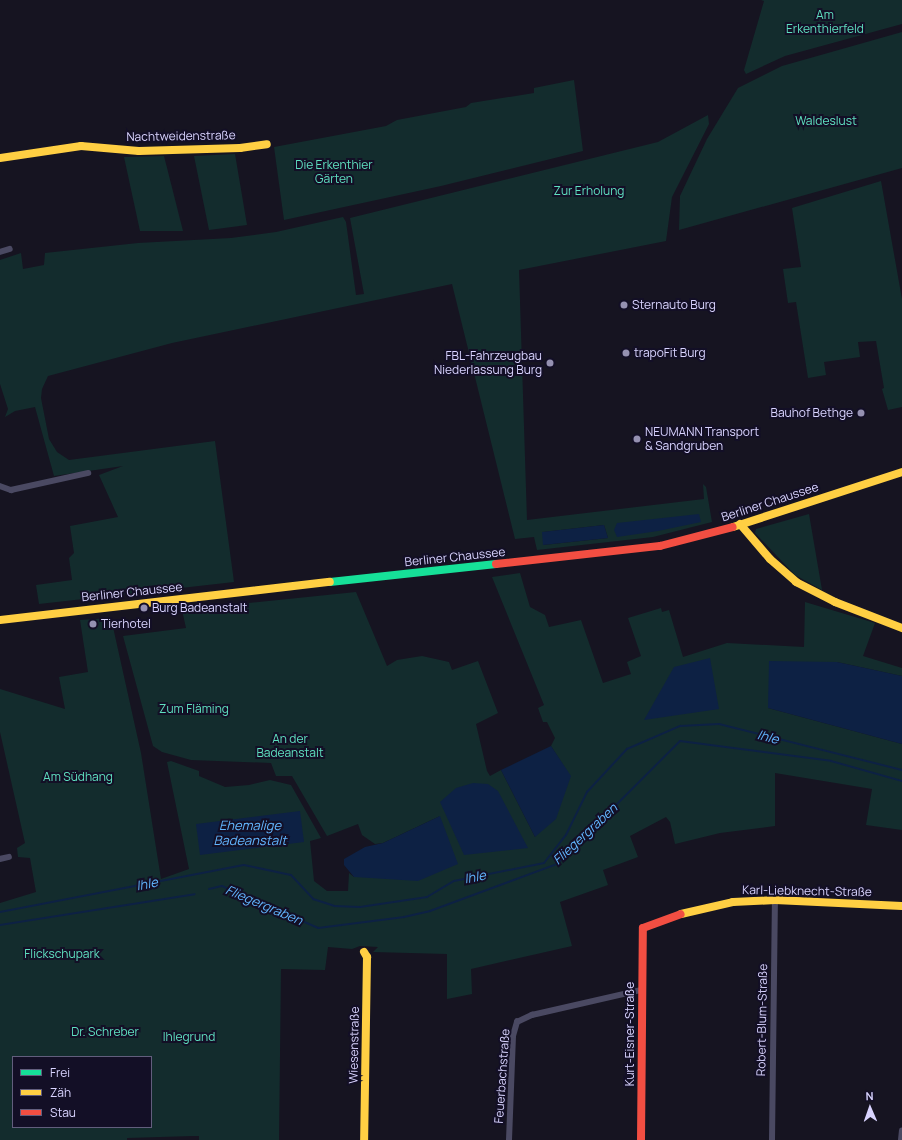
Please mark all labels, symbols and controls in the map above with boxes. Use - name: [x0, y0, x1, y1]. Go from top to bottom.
- park label: Am Erkenthierfeld: [786, 8, 864, 36]
- park label: Waldeslust: [795, 114, 857, 128]
- street label: Nachtweidenstraße: [126, 128, 236, 144]
- park label: Die Erkenthier Gärten: [295, 158, 373, 186]
- park label: Zur Erholung: [554, 184, 624, 198]
- place label: Sternauto Burg: [632, 298, 716, 312]
- marker: Sternauto Burg: [619, 300, 629, 310]
- place label: trapoFit Burg: [634, 346, 705, 360]
- marker: trapoFit Burg: [621, 348, 631, 358]
- place label: FBL-Fahrzeugbau Niederlassung Burg: [434, 349, 542, 377]
- marker: FBL-Fahrzeugbau Niederlassung Burg: [545, 358, 555, 368]
- place label: Bauhof Bethge: [771, 406, 853, 420]
- marker: Bauhof Bethge: [856, 408, 866, 418]
- place label: NEUMANN Transport & Sandgruben: [645, 425, 759, 453]
- marker: NEUMANN Transport & Sandgruben: [632, 434, 642, 444]
- street label: Berliner Chaussee: [720, 480, 820, 524]
- street label: Berliner Chaussee: [404, 545, 506, 569]
- street label: Berliner Chaussee: [81, 580, 183, 604]
- place label: Burg Badeanstalt: [152, 601, 247, 615]
- marker: Burg Badeanstalt: [139, 603, 149, 613]
- place label: Tierhotel: [101, 617, 151, 631]
- marker: Tierhotel: [88, 619, 98, 629]
- park label: Zum Fläming: [159, 702, 229, 716]
- water label: Ihle: [756, 727, 780, 747]
- park label: An der Badeanstalt: [256, 732, 324, 760]
- park label: Am Südhang: [43, 770, 113, 784]
- water label: Fliegergraben: [550, 800, 620, 868]
- water label: Ehemalige Badeanstalt: [214, 818, 286, 849]
- water label: Ihle: [463, 867, 487, 887]
- water label: Ihle: [135, 874, 159, 894]
- water label: Fliegergraben: [223, 882, 305, 928]
- street label: Karl-Liebknecht-Straße: [742, 883, 872, 899]
- park label: Flickschupark: [24, 947, 100, 961]
- street label: Robert-Blum-Straße: [754, 964, 770, 1076]
- street label: Kurt-Eisner-Straße: [623, 982, 637, 1086]
- street label: Wiesenstraße: [346, 1006, 362, 1084]
- park label: Dr. Schreber: [71, 1025, 139, 1039]
- street label: Feuerbachstraße: [492, 1028, 512, 1124]
- park label: Ihlegrund: [163, 1030, 215, 1044]
- legend: [12, 1056, 152, 1128]
- text: Frei: [50, 1064, 70, 1081]
- text: Zäh: [50, 1084, 71, 1101]
- north arrow: [850, 1088, 890, 1128]
- text: N: [865, 1088, 874, 1103]
- text: Stau: [50, 1104, 76, 1121]

